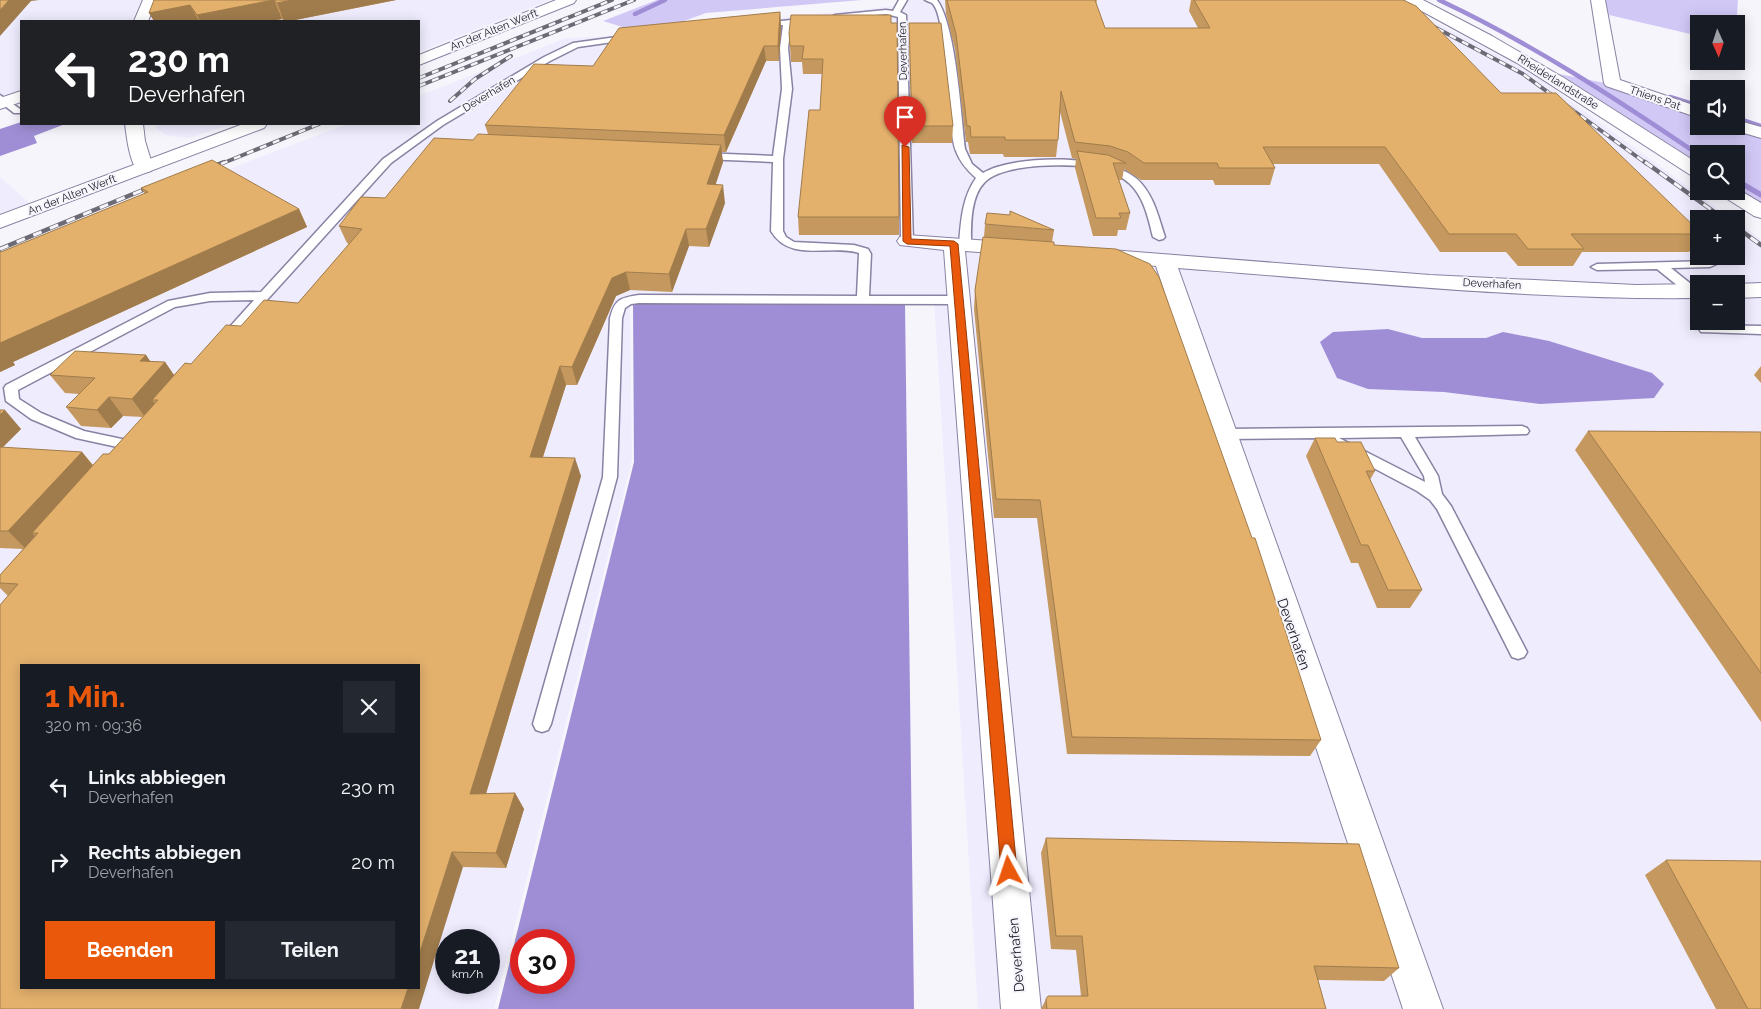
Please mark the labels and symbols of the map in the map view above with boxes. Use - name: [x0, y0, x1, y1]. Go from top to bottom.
- street label: An der Alten Werft: [448, 6, 540, 54]
- north arrow: [1690, 15, 1745, 70]
- street label: Deverhafen: [896, 21, 910, 81]
- street label: Rheiderlandstraße: [1515, 52, 1601, 112]
- street label: Deverhafen: [460, 73, 518, 115]
- street label: Thiens Pat: [1628, 83, 1682, 113]
- pin: [884, 96, 926, 147]
- street label: An der Alten Werft: [26, 172, 118, 218]
- street label: Deverhafen: [1462, 276, 1522, 292]
- street label: Deverhafen: [1274, 596, 1314, 672]
- position arrow: [982, 844, 1034, 896]
- street label: Deverhafen: [1005, 917, 1027, 993]
- speed limit sign: 30: [510, 929, 575, 994]

